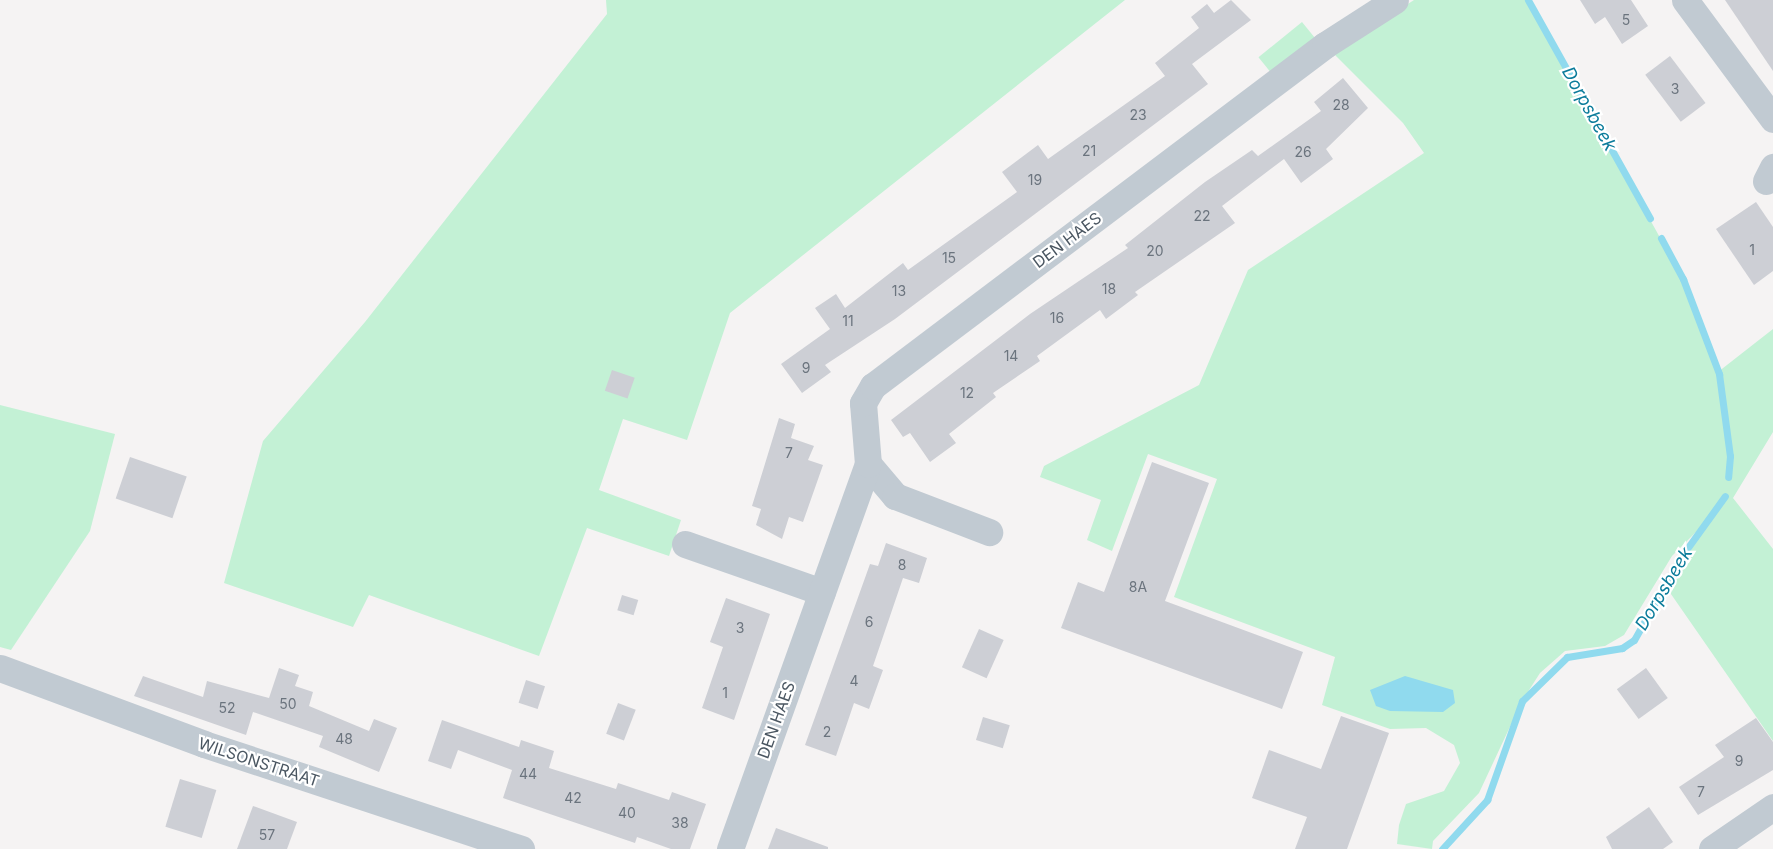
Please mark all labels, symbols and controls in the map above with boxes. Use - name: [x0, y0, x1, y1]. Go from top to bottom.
- house number: 5: [1622, 12, 1630, 28]
- water label: Dorpsbeek: [1557, 63, 1621, 155]
- house number: 3: [1671, 81, 1679, 97]
- house number: 28: [1332, 97, 1350, 113]
- house number: 23: [1129, 107, 1147, 123]
- house number: 21: [1082, 143, 1096, 159]
- house number: 26: [1294, 144, 1312, 160]
- house number: 19: [1028, 172, 1042, 188]
- street label: DEN HAES: [1029, 208, 1105, 272]
- house number: 22: [1193, 208, 1211, 224]
- house number: 1: [1749, 242, 1755, 258]
- house number: 20: [1146, 243, 1164, 259]
- house number: 15: [942, 250, 956, 266]
- house number: 18: [1102, 281, 1116, 297]
- house number: 13: [892, 283, 906, 299]
- house number: 16: [1050, 310, 1064, 326]
- house number: 11: [842, 313, 854, 329]
- house number: 14: [1004, 348, 1018, 364]
- house number: 9: [802, 360, 810, 376]
- house number: 12: [960, 385, 974, 401]
- house number: 7: [785, 445, 793, 461]
- water label: Dorpsbeek: [1631, 544, 1697, 634]
- house number: 8: [898, 557, 906, 573]
- house number: 8A: [1129, 579, 1147, 595]
- house number: 6: [865, 614, 873, 630]
- house number: 3: [736, 620, 744, 636]
- house number: 4: [849, 673, 859, 689]
- street label: DEN HAES: [753, 679, 799, 761]
- house number: 1: [722, 685, 728, 701]
- house number: 50: [279, 696, 297, 712]
- house number: 52: [218, 700, 236, 716]
- house number: 2: [823, 724, 831, 740]
- house number: 48: [335, 731, 353, 747]
- street label: WILSONSTRAAT: [196, 733, 322, 791]
- house number: 9: [1735, 753, 1743, 769]
- house number: 44: [519, 766, 537, 782]
- house number: 7: [1697, 784, 1705, 800]
- house number: 42: [564, 790, 582, 806]
- house number: 40: [618, 805, 636, 821]
- house number: 38: [671, 815, 689, 831]
- house number: 57: [259, 827, 275, 843]

